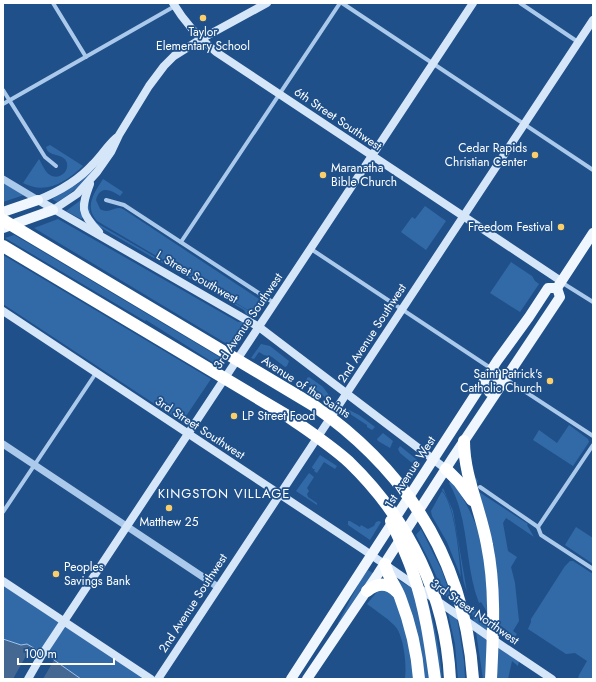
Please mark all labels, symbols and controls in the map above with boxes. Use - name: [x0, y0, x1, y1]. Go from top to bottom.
- marker: Taylor Elementary School: [198, 13, 208, 23]
- place label: Taylor Elementary School: [156, 23, 250, 55]
- street label: 6th Street Southwest: [291, 83, 386, 155]
- place label: Cedar Rapids Christian Center: [445, 139, 528, 171]
- marker: Cedar Rapids Christian Center: [530, 150, 540, 160]
- place label: Maranatha Bible Church: [331, 159, 397, 191]
- marker: Maranatha Bible Church: [318, 170, 328, 180]
- place label: Freedom Festival: [468, 218, 553, 236]
- marker: Freedom Festival: [556, 222, 566, 232]
- street label: L Street Southwest: [153, 246, 241, 308]
- street label: 3rd Avenue Southwest: [209, 269, 287, 373]
- street label: 2nd Avenue Southwest: [333, 280, 411, 386]
- street label: Avenue of the Saints: [258, 351, 354, 423]
- place label: Saint Patrick's Catholic Church: [460, 365, 542, 397]
- marker: Saint Patrick's Catholic Church: [545, 376, 555, 386]
- street label: 3rd Street Southwest: [152, 392, 249, 464]
- place label: LP Street Food: [242, 407, 315, 425]
- marker: LP Street Food: [229, 411, 239, 421]
- street label: 1st Avenue West: [380, 432, 440, 512]
- district label: KINGSTON VILLAGE: [158, 484, 290, 503]
- marker: Matthew 25: [164, 503, 174, 513]
- place label: Matthew 25: [140, 513, 199, 531]
- street label: 2nd Avenue Southwest: [154, 550, 232, 656]
- place label: Peoples Savings Bank: [64, 558, 131, 590]
- marker: Peoples Savings Bank: [51, 569, 61, 579]
- street label: 3rd Street Northwest: [427, 575, 523, 649]
- scale bar: [18, 640, 114, 666]
- text: 100 m: [24, 645, 57, 663]

